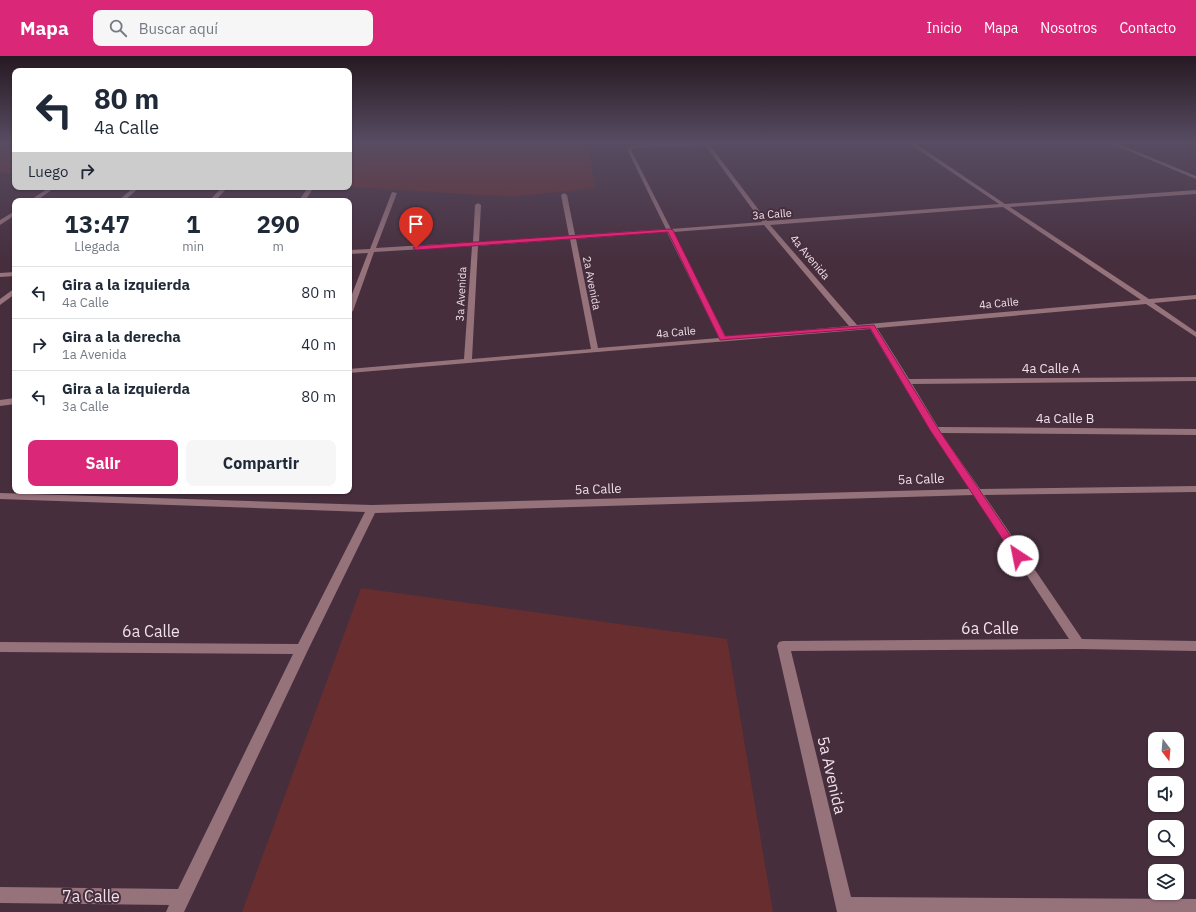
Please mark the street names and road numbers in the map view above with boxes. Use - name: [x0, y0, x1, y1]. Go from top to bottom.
- street label: 3a Calle: [752, 206, 792, 222]
- street label: 4a Avenida: [787, 232, 833, 282]
- street label: 2a Avenida: [580, 255, 604, 311]
- street label: 3a Avenida: [453, 266, 469, 322]
- street label: 4a Calle: [979, 294, 1019, 312]
- street label: 4a Calle: [656, 323, 696, 341]
- street label: 4a Calle A: [1022, 360, 1081, 377]
- street label: 4a Calle B: [1036, 410, 1094, 427]
- street label: 5a Calle: [897, 470, 945, 488]
- street label: 5a Calle: [574, 480, 622, 498]
- street label: 6a Calle: [961, 618, 1019, 638]
- street label: 6a Calle: [122, 621, 180, 641]
- street label: 5a Avenida: [813, 734, 851, 816]
- street label: 7a Calle: [62, 886, 120, 906]

